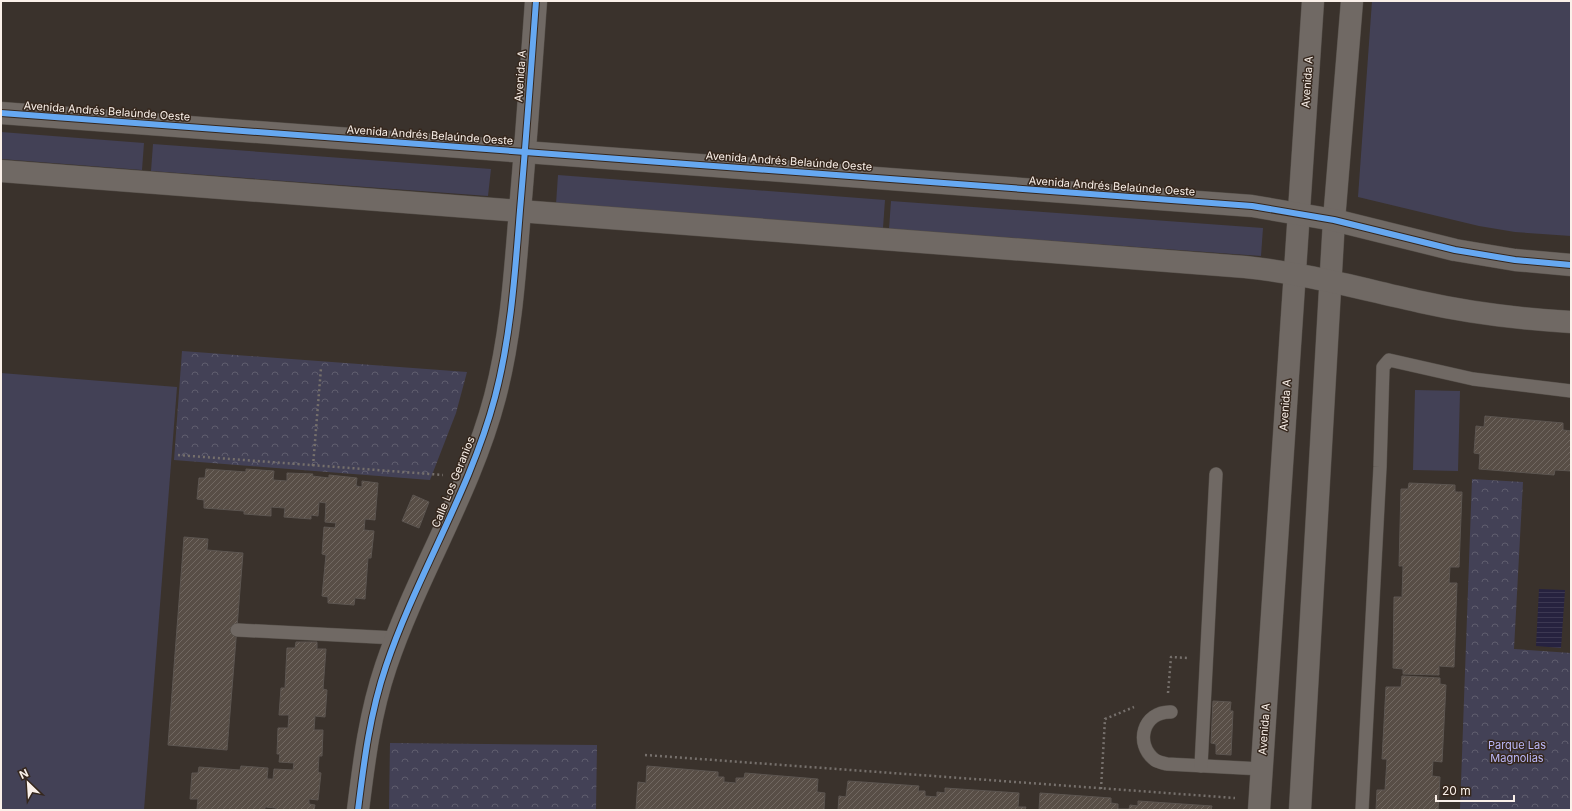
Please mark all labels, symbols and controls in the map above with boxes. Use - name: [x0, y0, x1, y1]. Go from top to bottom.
- street label: Avenida A: [511, 49, 529, 102]
- street label: Avenida A: [1298, 55, 1316, 108]
- street label: Avenida Andrés Belaúnde Oeste: [23, 98, 191, 124]
- street label: Avenida Andrés Belaúnde Oeste: [346, 122, 514, 148]
- street label: Avenida Andrés Belaúnde Oeste: [705, 148, 873, 174]
- street label: Avenida Andrés Belaúnde Oeste: [1028, 173, 1196, 199]
- street label: Avenida A: [1276, 378, 1294, 431]
- street label: Calle Los Geranios: [428, 434, 478, 530]
- street label: Avenida A: [1255, 702, 1273, 755]
- park label: Parque Las Magnolias: [1488, 738, 1546, 765]
- north arrow: [8, 763, 48, 803]
- text: N: [17, 766, 31, 782]
- scale bar: [1436, 777, 1514, 803]
- text: 20 m: [1442, 783, 1471, 798]

